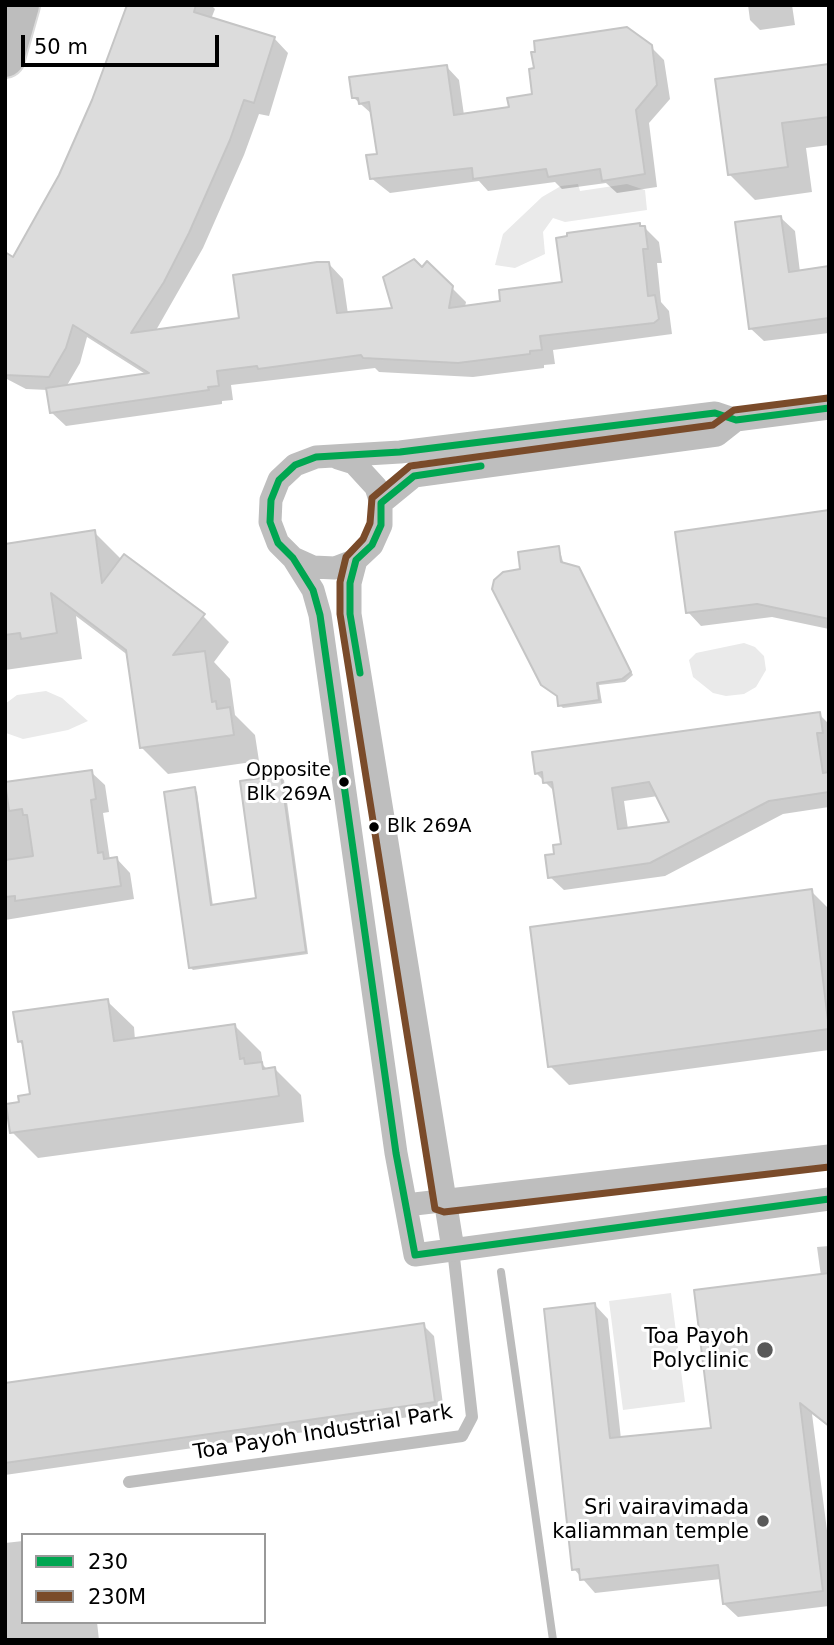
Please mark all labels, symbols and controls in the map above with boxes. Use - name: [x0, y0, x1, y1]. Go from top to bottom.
- scale bar: [24, 21, 222, 65]
- text: 50 m: [34, 35, 88, 59]
- place label: Opposite Blk 269A: [246, 760, 331, 804]
- marker: Opposite Blk 269A: [337, 775, 351, 789]
- place label: Blk 269A: [387, 816, 472, 838]
- marker: Blk 269A: [367, 820, 381, 834]
- place label: Toa Payoh Polyclinic: [644, 1325, 749, 1375]
- marker: Toa Payoh Polyclinic: [755, 1340, 775, 1360]
- street label: Toa Payoh Industrial Park: [192, 1400, 454, 1466]
- place label: Sri vairavimada kaliamman temple: [552, 1496, 749, 1546]
- marker: Sri vairavimada kaliamman temple: [755, 1513, 771, 1529]
- legend: [21, 1533, 266, 1624]
- text: 230: [88, 1550, 128, 1574]
- text: 230M: [88, 1585, 146, 1609]

